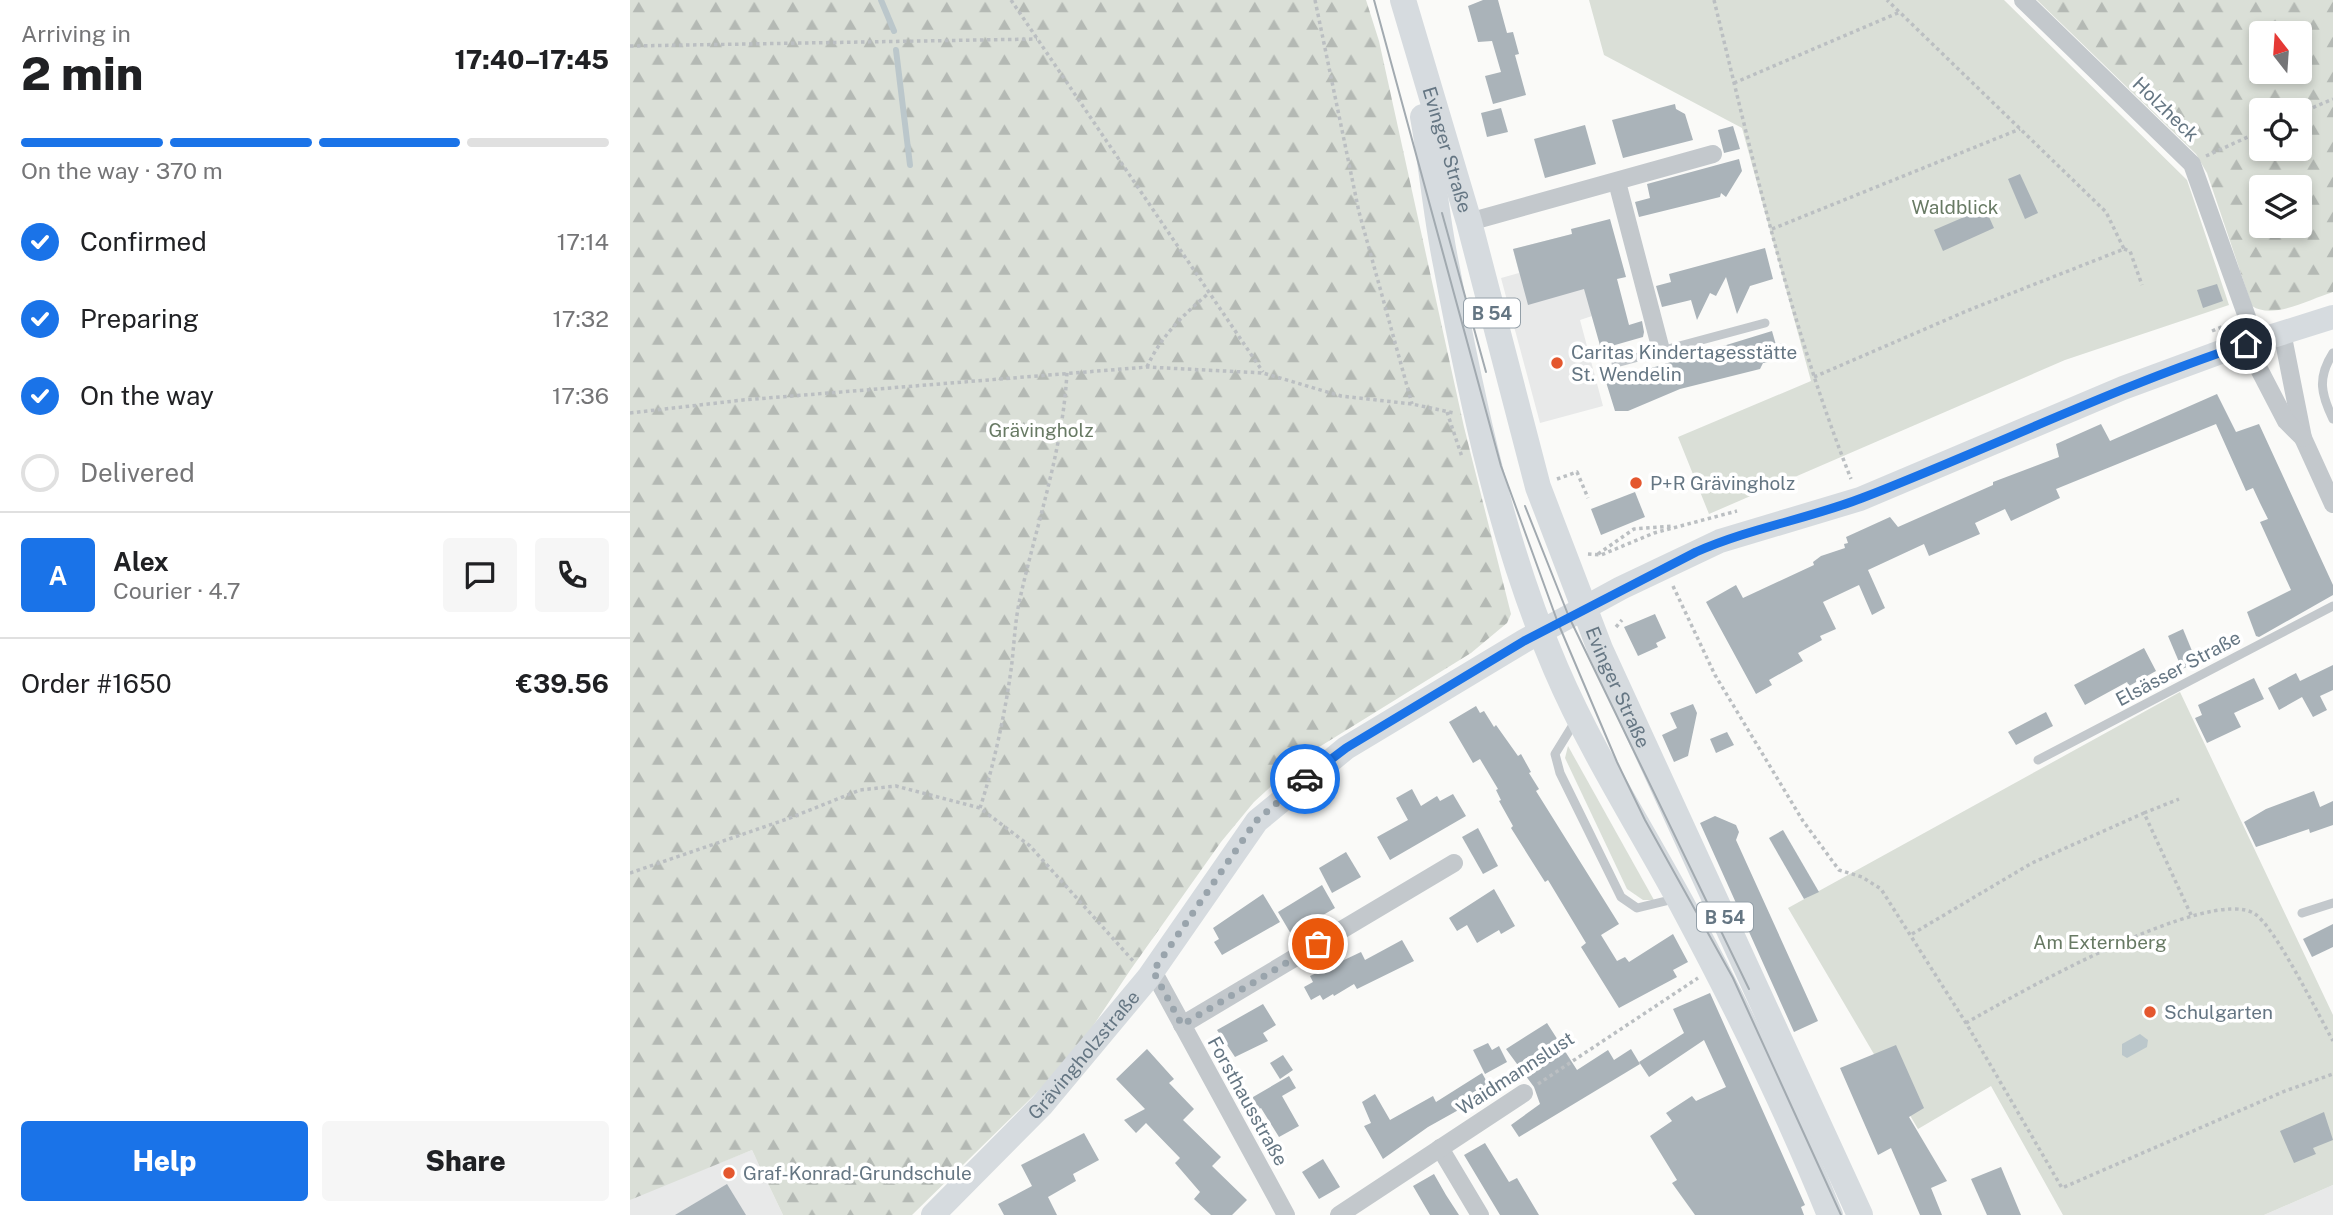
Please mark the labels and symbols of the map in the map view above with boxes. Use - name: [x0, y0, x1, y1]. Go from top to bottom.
- north arrow: [2249, 21, 2312, 84]
- street label: Holzheck: [2129, 72, 2204, 146]
- street label: Evinger Straße: [1418, 84, 1477, 215]
- park label: Waldblick: [1911, 196, 1999, 218]
- road number: B 54: [1464, 298, 1520, 328]
- pin: [2216, 314, 2276, 374]
- place label: Caritas Kindertagesstätte St. Wendelin: [1571, 341, 1797, 385]
- marker: Caritas Kindertagesstätte St. Wendelin: [1549, 355, 1565, 371]
- park label: Grävingholz: [988, 419, 1094, 441]
- place label: P+R Grävingholz: [1650, 472, 1795, 494]
- marker: P+R Grävingholz: [1628, 475, 1644, 491]
- street label: Evinger Straße: [1581, 623, 1655, 751]
- street label: Elsässer Straße: [2112, 626, 2244, 710]
- courier: [1270, 744, 1340, 814]
- road number: B 54: [1697, 902, 1753, 932]
- pin: [1288, 914, 1348, 974]
- park label: Am Externberg: [2033, 931, 2167, 953]
- street label: Grävingholzstraße: [1023, 986, 1144, 1124]
- place label: Schulgarten: [2164, 1001, 2273, 1023]
- marker: Schulgarten: [2142, 1004, 2158, 1020]
- street label: Waidmannslust: [1452, 1027, 1578, 1119]
- street label: Forsthausstraße: [1203, 1033, 1293, 1169]
- place label: Graf-Konrad-Grundschule: [743, 1162, 972, 1184]
- marker: Graf-Konrad-Grundschule: [721, 1165, 737, 1181]

